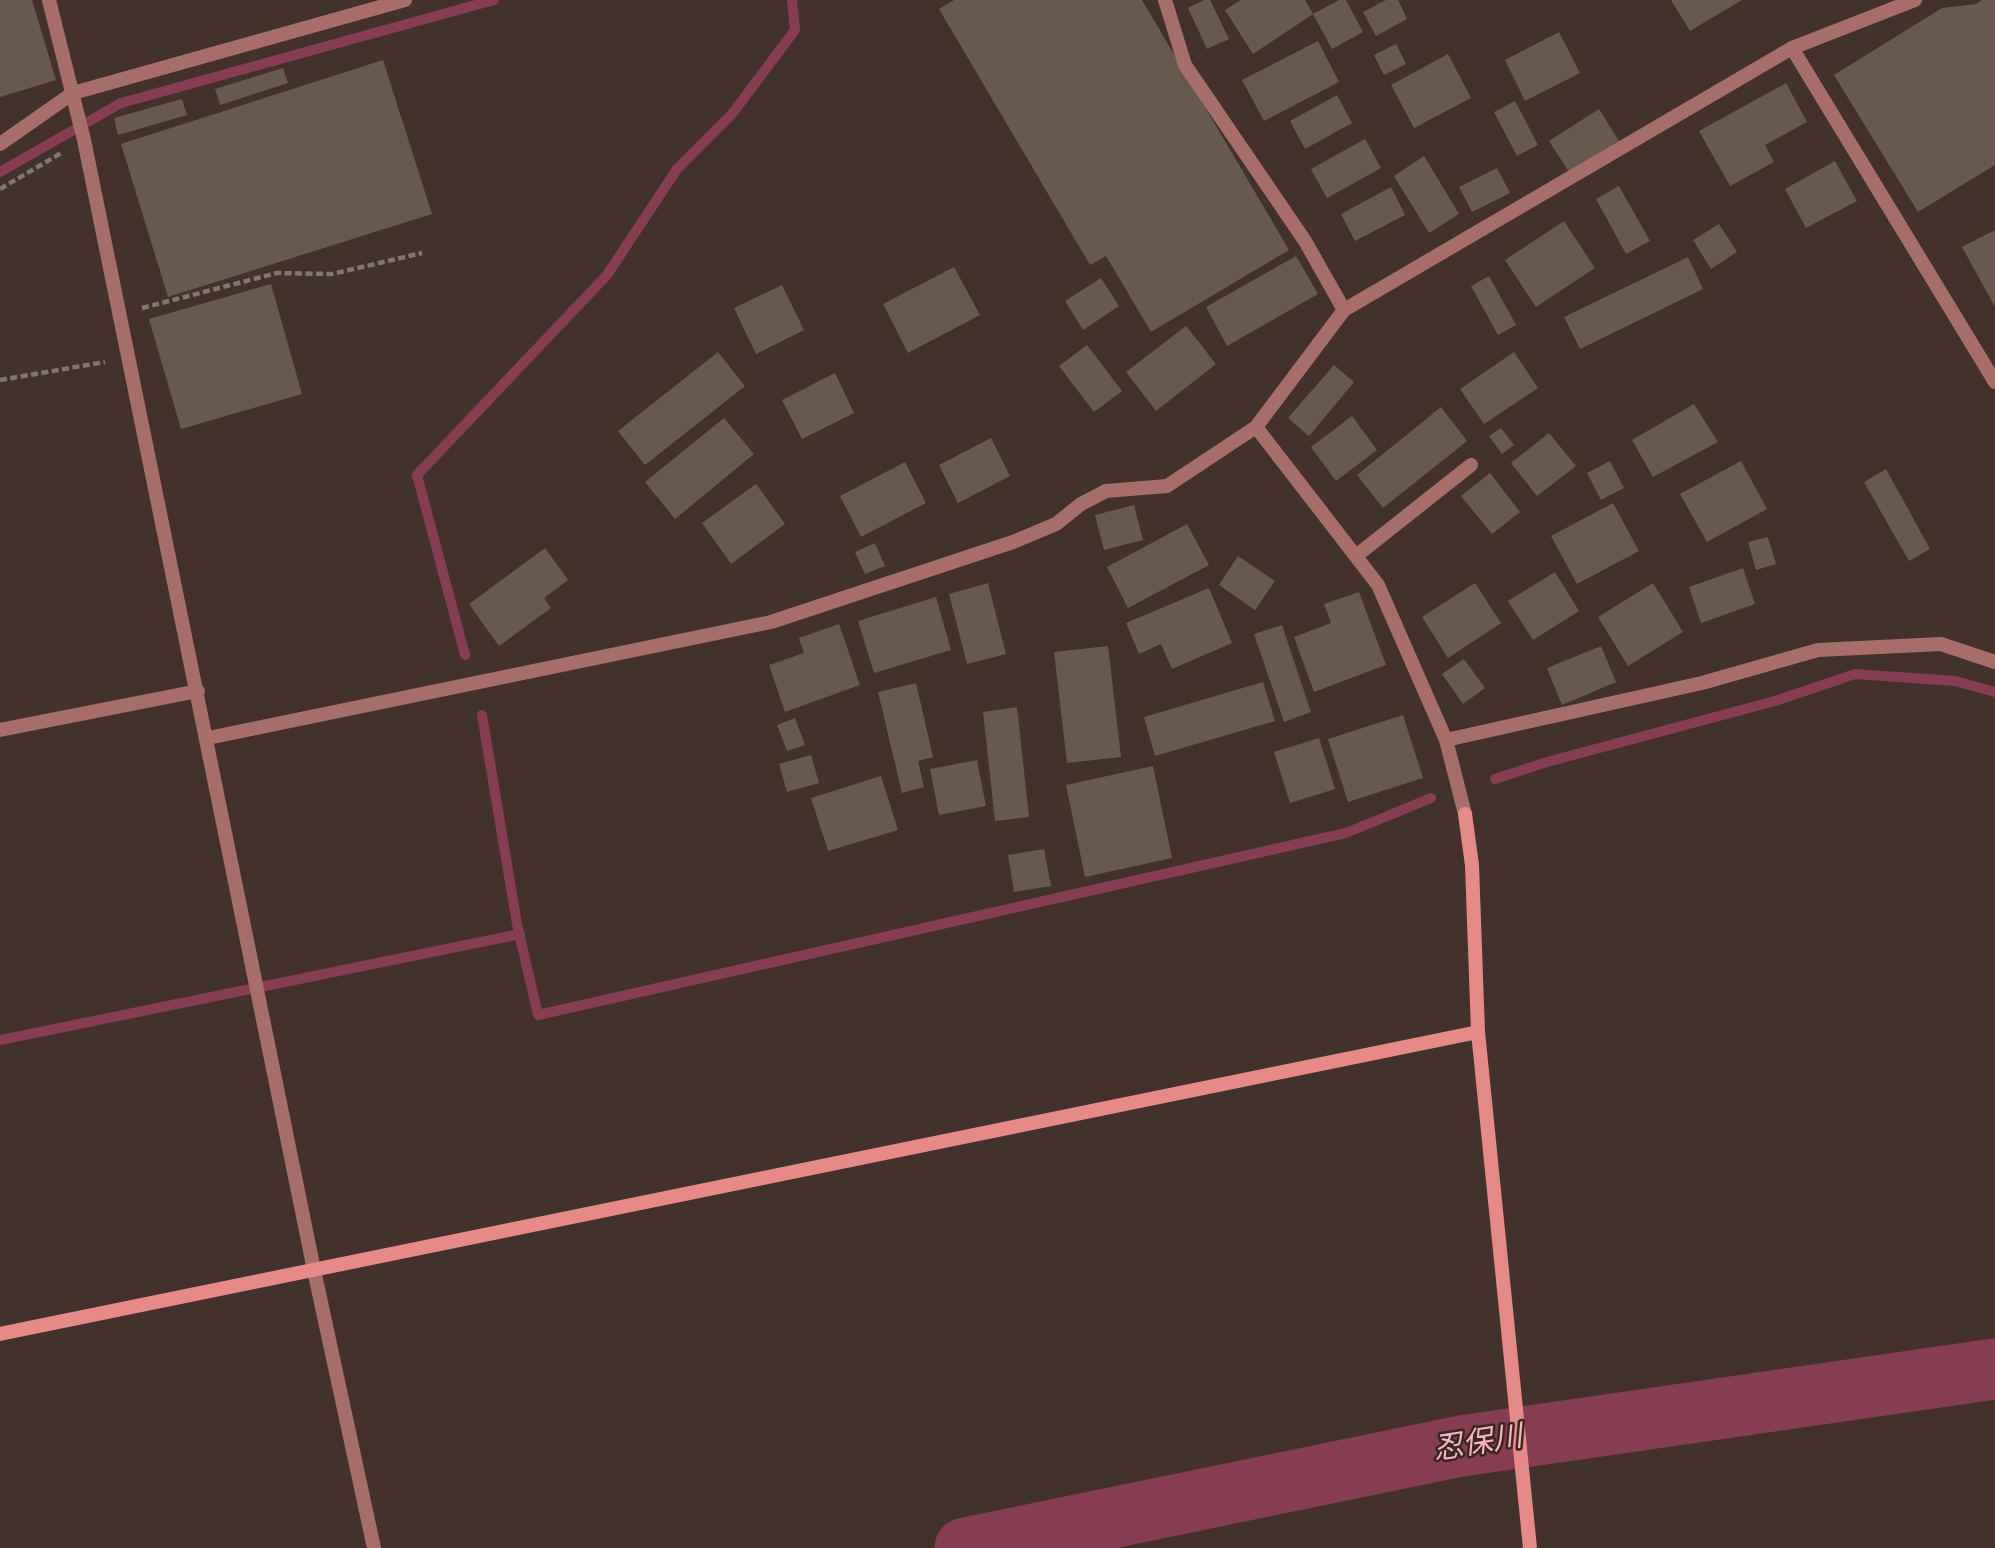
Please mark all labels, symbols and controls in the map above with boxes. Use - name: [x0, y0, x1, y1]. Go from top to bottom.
- water label: 忍保川: [1431, 1420, 1525, 1470]

